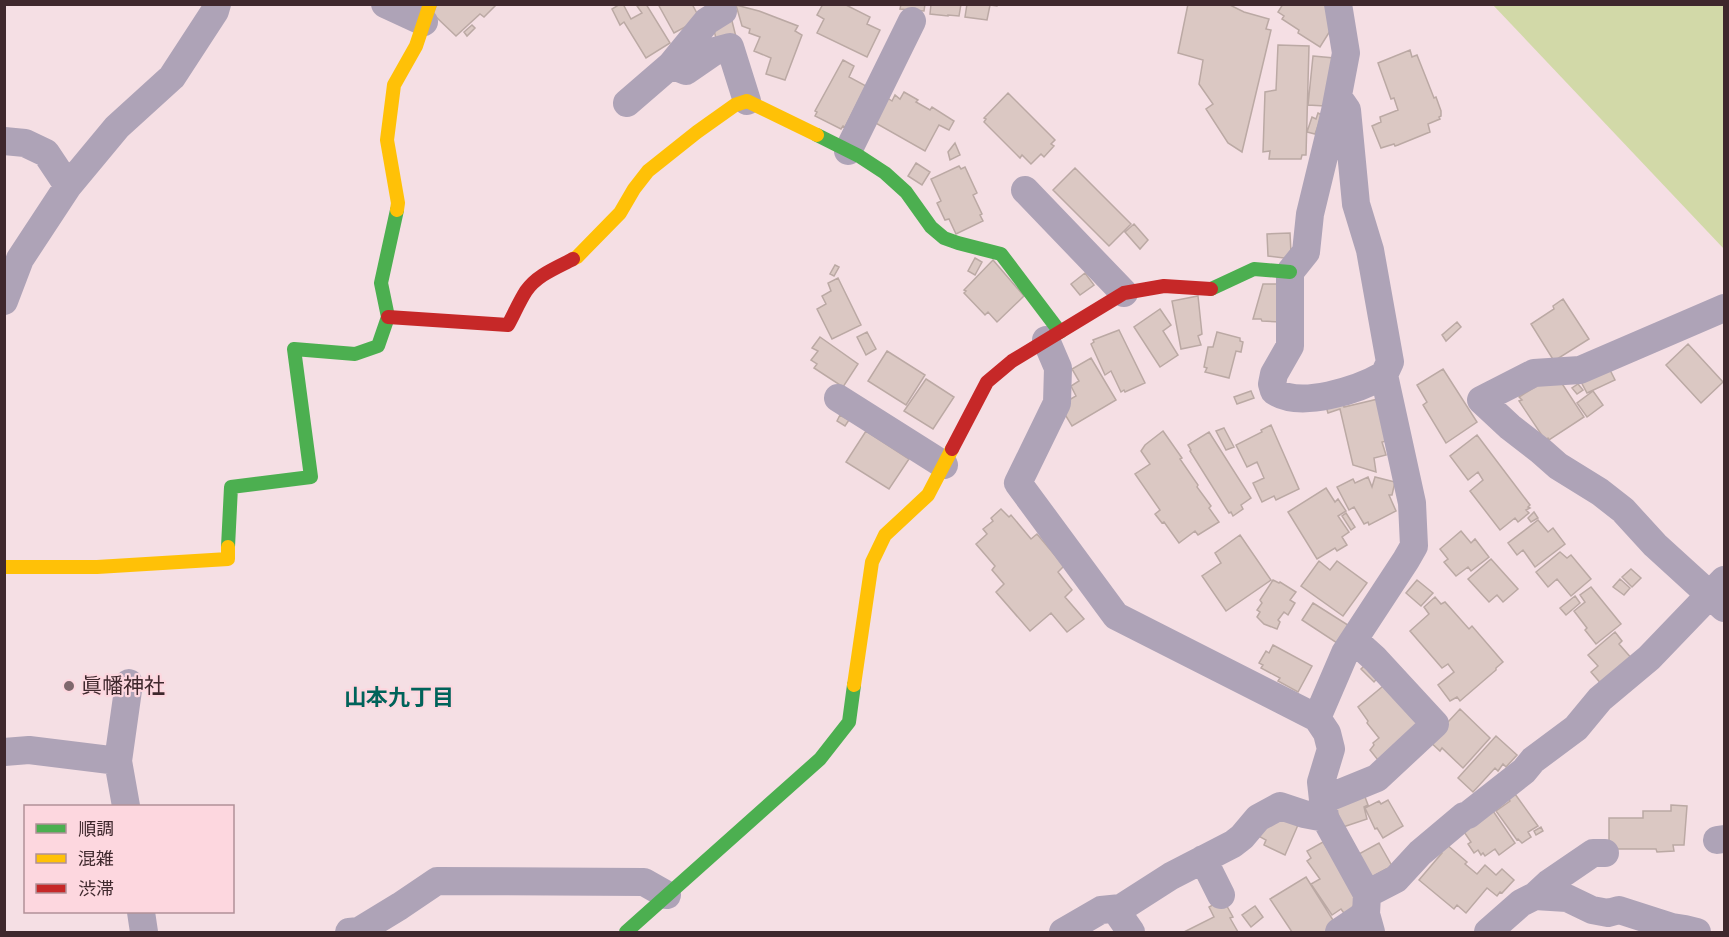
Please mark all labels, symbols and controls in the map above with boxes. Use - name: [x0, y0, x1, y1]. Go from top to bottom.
- place label: 眞幡神社: [81, 674, 165, 698]
- marker: 眞幡神社: [62, 679, 76, 693]
- district label: 山本九丁目: [344, 685, 454, 710]
- legend: [24, 805, 234, 913]
- text: 順調: [78, 818, 114, 839]
- text: 混雑: [78, 848, 114, 869]
- text: 渋滞: [78, 878, 114, 899]

